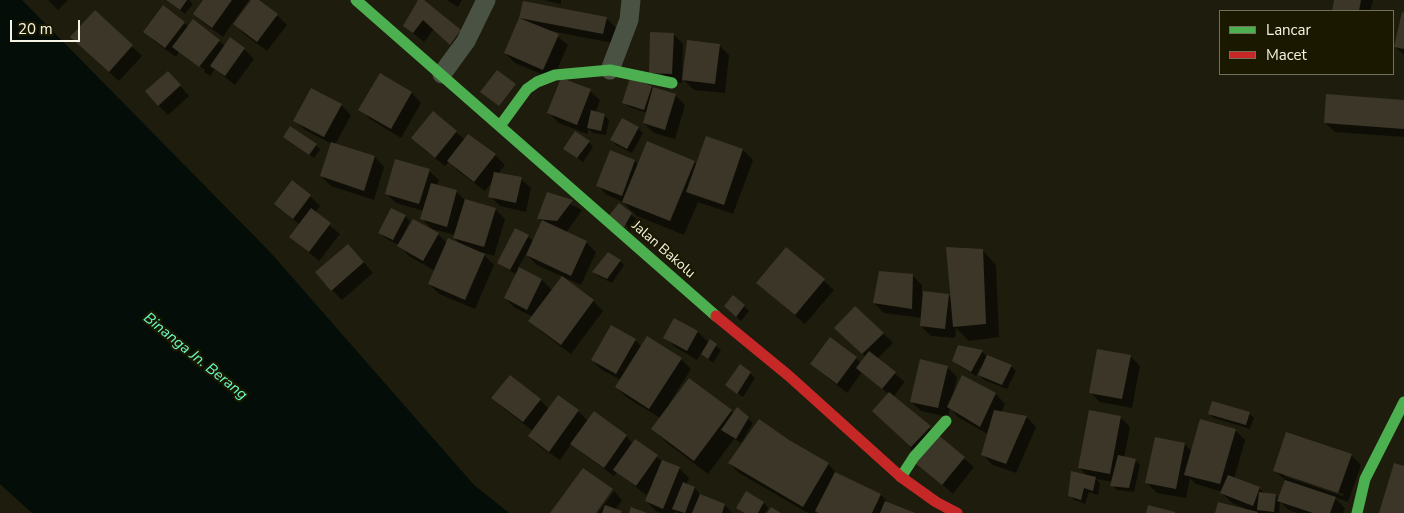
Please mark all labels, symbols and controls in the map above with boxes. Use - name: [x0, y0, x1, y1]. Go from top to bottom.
- scale bar: [12, 10, 82, 42]
- legend: [1219, 10, 1394, 75]
- text: 20 m: [18, 19, 53, 39]
- text: Lancar: [1266, 20, 1311, 40]
- text: Macet: [1266, 45, 1307, 65]
- street label: Jalan Bakolu: [628, 218, 698, 282]
- water label: Binanga Jn. Berang: [139, 310, 251, 404]

